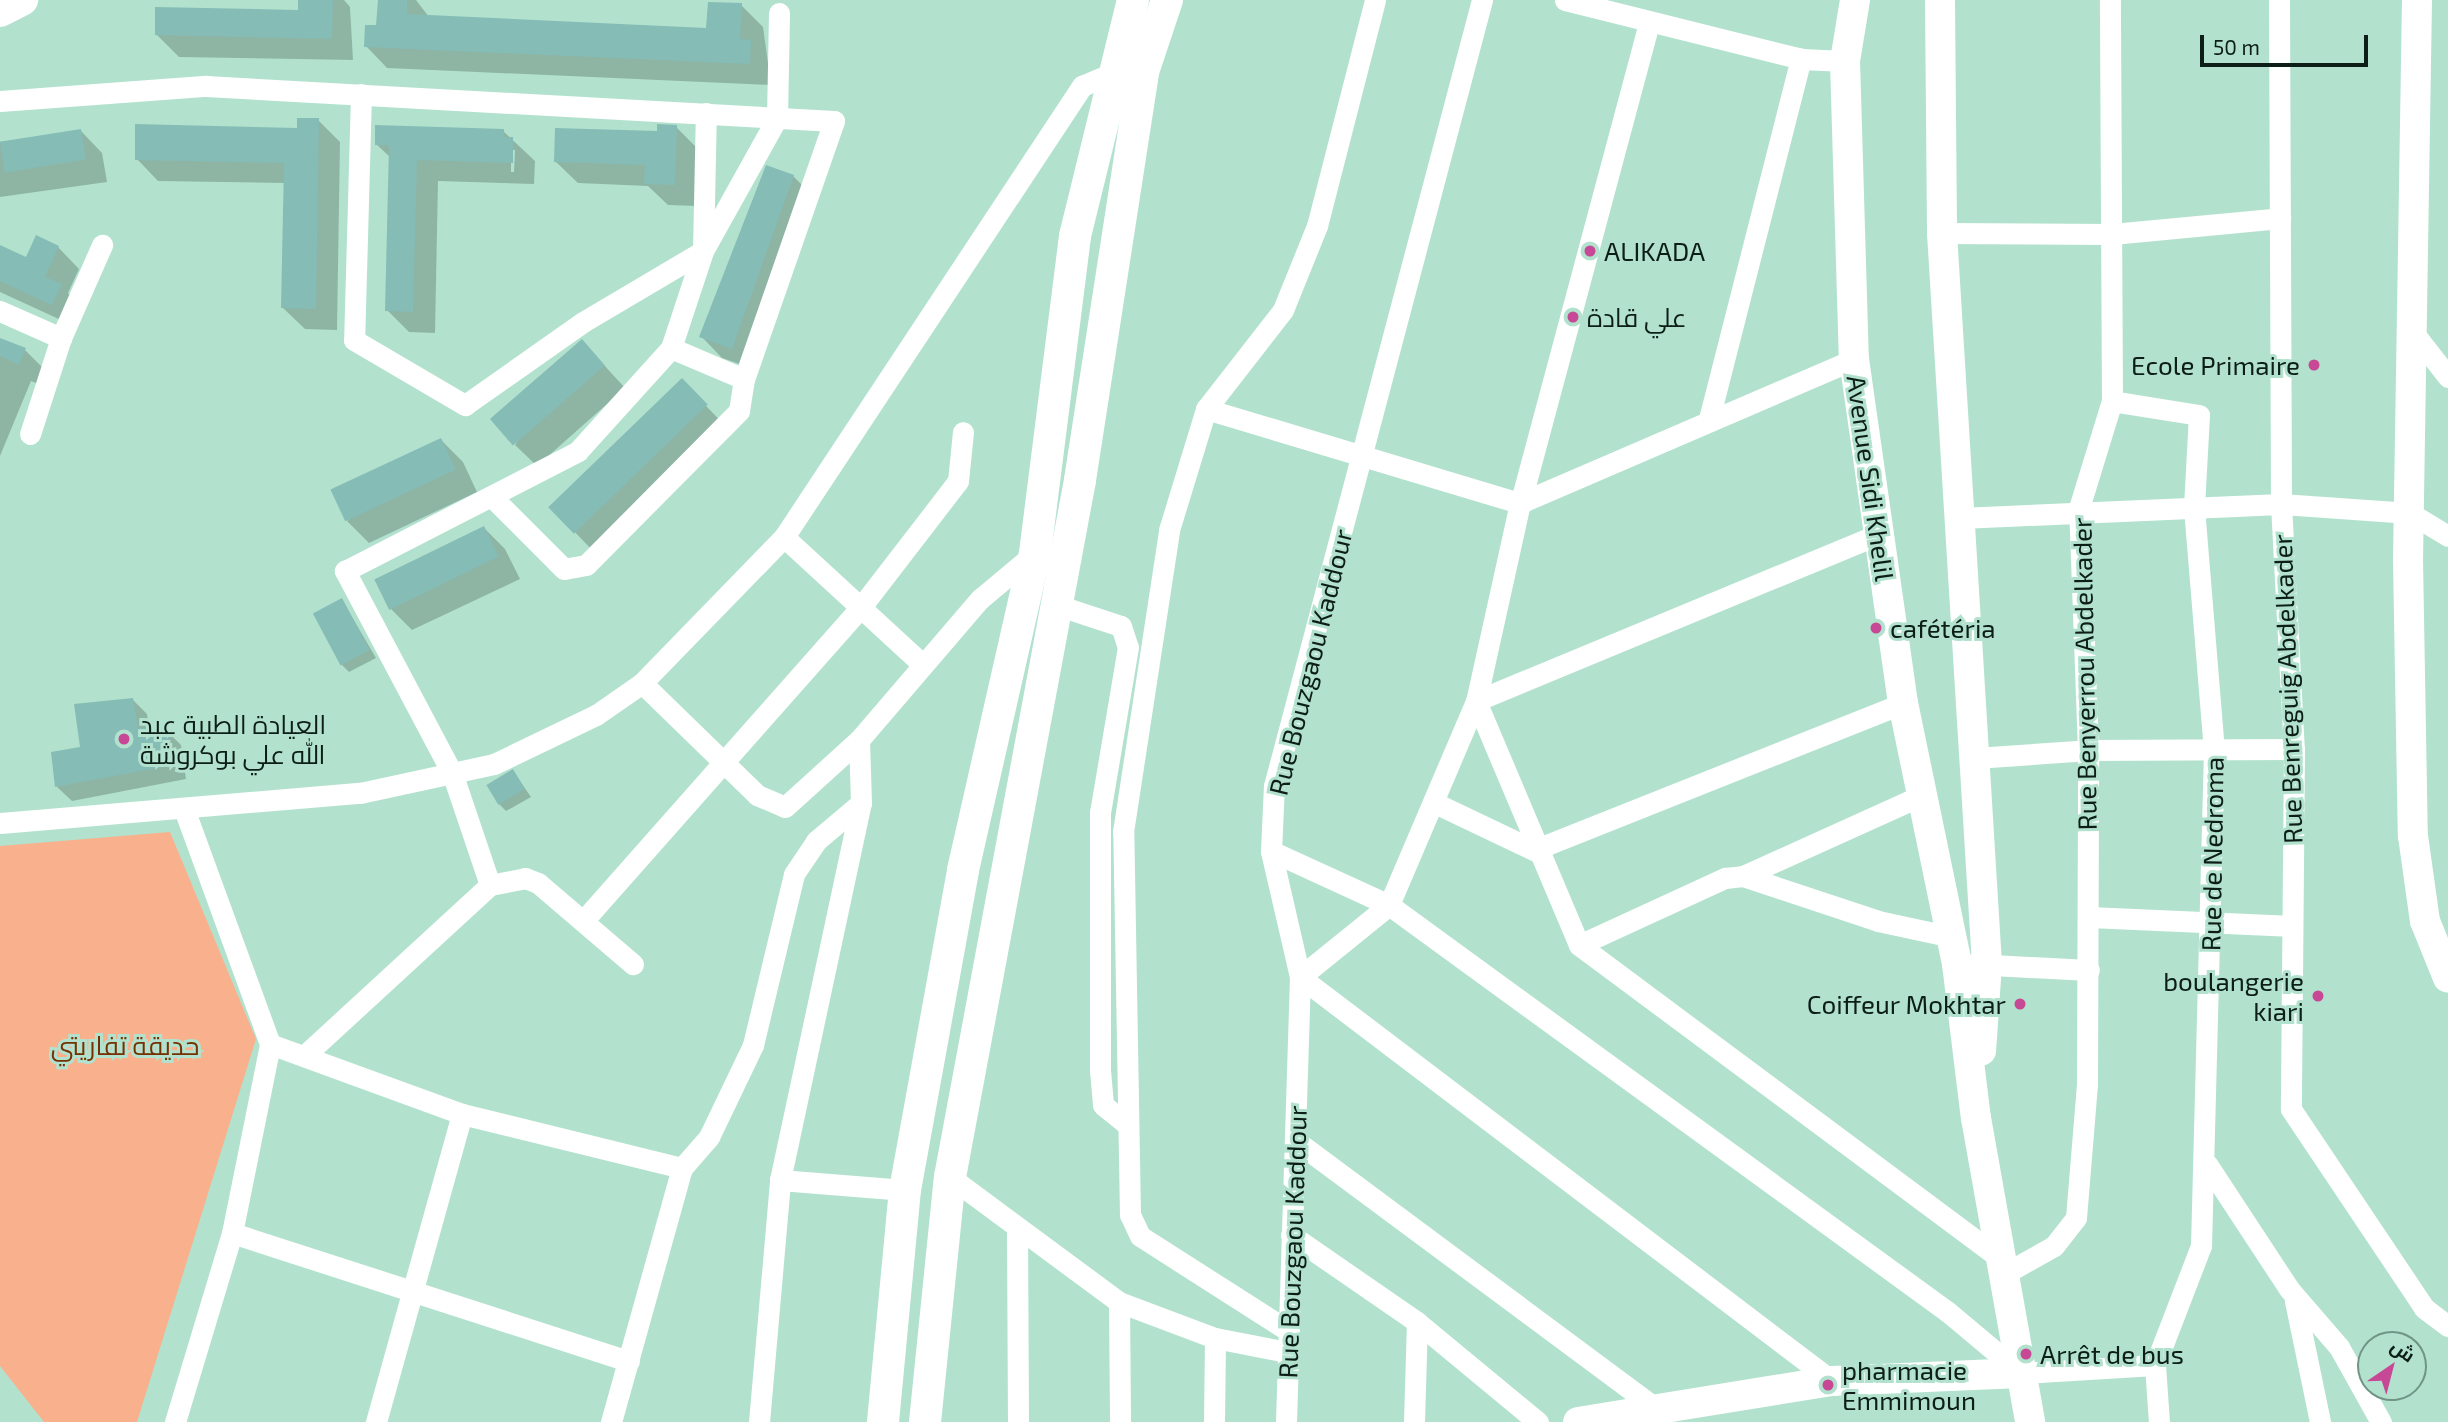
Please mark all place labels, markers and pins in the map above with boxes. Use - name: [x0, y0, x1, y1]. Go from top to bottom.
- place label: ALIKADA: [1604, 235, 1705, 267]
- marker: ALIKADA: [1582, 243, 1598, 259]
- place label: علي قادة: [1587, 301, 1687, 333]
- marker: علي قادة: [1565, 309, 1581, 325]
- place label: Ecole Primaire: [2131, 349, 2300, 381]
- marker: Ecole Primaire: [2306, 357, 2322, 373]
- place label: cafétéria: [1890, 612, 1996, 644]
- marker: cafétéria: [1868, 620, 1884, 636]
- place label: العيادة الطبية عبد الله علي بوكروشة: [140, 708, 326, 770]
- marker: العيادة الطبية عبد الله علي بوكروشة: [114, 729, 134, 749]
- place label: boulangerie kiari: [2163, 965, 2304, 1026]
- place label: Coiffeur Mokhtar: [1806, 988, 2006, 1020]
- marker: boulangerie kiari: [2310, 988, 2326, 1004]
- marker: Coiffeur Mokhtar: [2012, 996, 2028, 1012]
- place label: Arrêt de bus: [2040, 1338, 2184, 1370]
- marker: Arrêt de bus: [2018, 1346, 2034, 1362]
- place label: pharmacie Emmimoun: [1842, 1354, 1976, 1416]
- marker: pharmacie Emmimoun: [1820, 1377, 1836, 1393]

